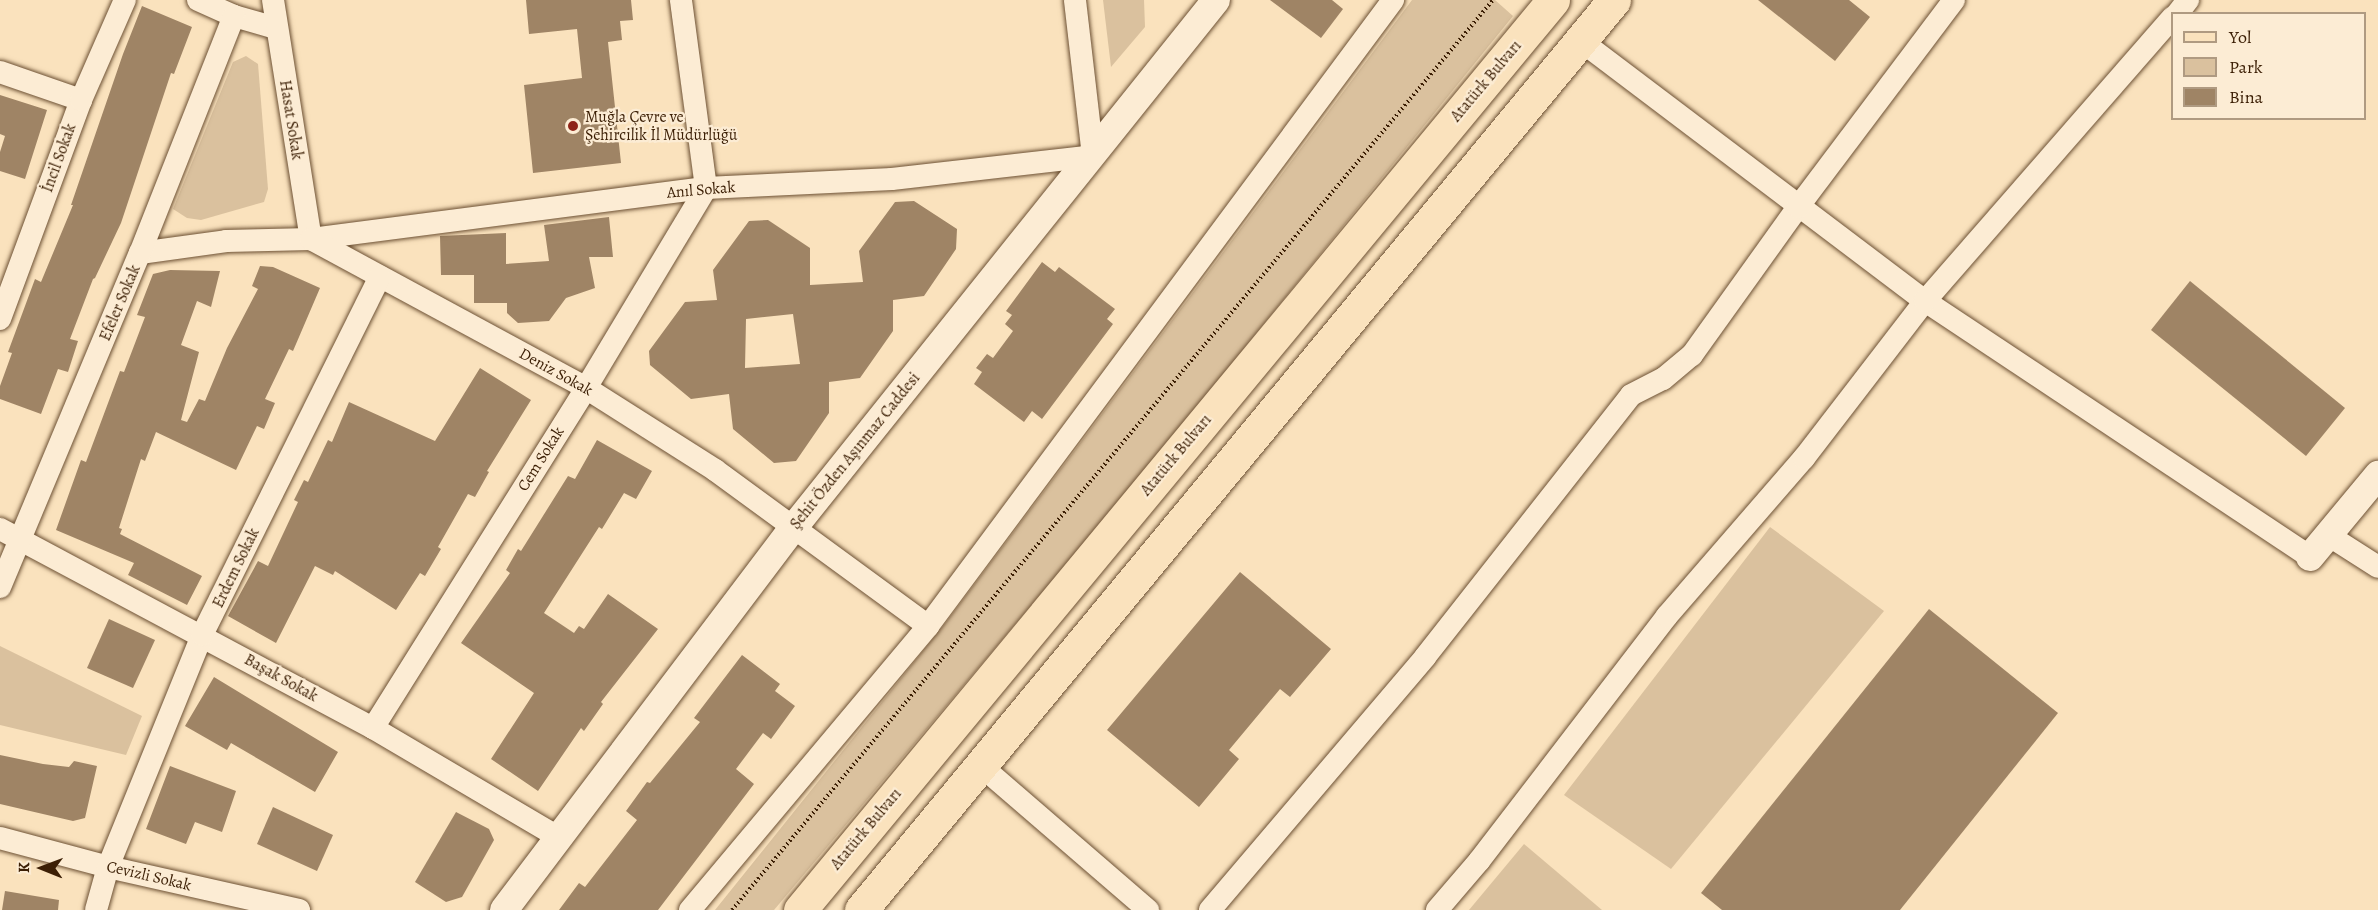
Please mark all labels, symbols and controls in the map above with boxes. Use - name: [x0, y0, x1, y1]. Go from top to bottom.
- legend: [2171, 12, 2366, 120]
- text: Yol: [2229, 25, 2251, 49]
- street label: Atatürk Bulvarı: [1446, 36, 1526, 126]
- text: Park: [2229, 55, 2263, 79]
- street label: Hasat Sokak: [275, 79, 307, 161]
- text: Bina: [2229, 85, 2263, 109]
- place label: Muğla Çevre ve Şehircilik İl Müdürlüğü: [585, 107, 738, 145]
- marker: Muğla Çevre ve Şehircilik İl Müdürlüğü: [566, 119, 580, 133]
- street label: İncil Sokak: [38, 121, 80, 195]
- street label: Anıl Sokak: [666, 177, 736, 203]
- street label: Efeler Sokak: [95, 262, 145, 344]
- street label: Deniz Sokak: [516, 344, 596, 400]
- street label: Şehit Özden Aşınmaz Caddesi: [786, 369, 924, 533]
- street label: Atatürk Bulvarı: [1136, 410, 1216, 500]
- street label: Cem Sokak: [514, 423, 568, 495]
- street label: Erdem Sokak: [208, 525, 264, 611]
- street label: Başak Sokak: [241, 650, 321, 706]
- street label: Atatürk Bulvarı: [826, 784, 906, 874]
- north arrow: [12, 838, 72, 898]
- street label: Cevizli Sokak: [105, 857, 193, 895]
- text: K: [13, 862, 35, 873]

